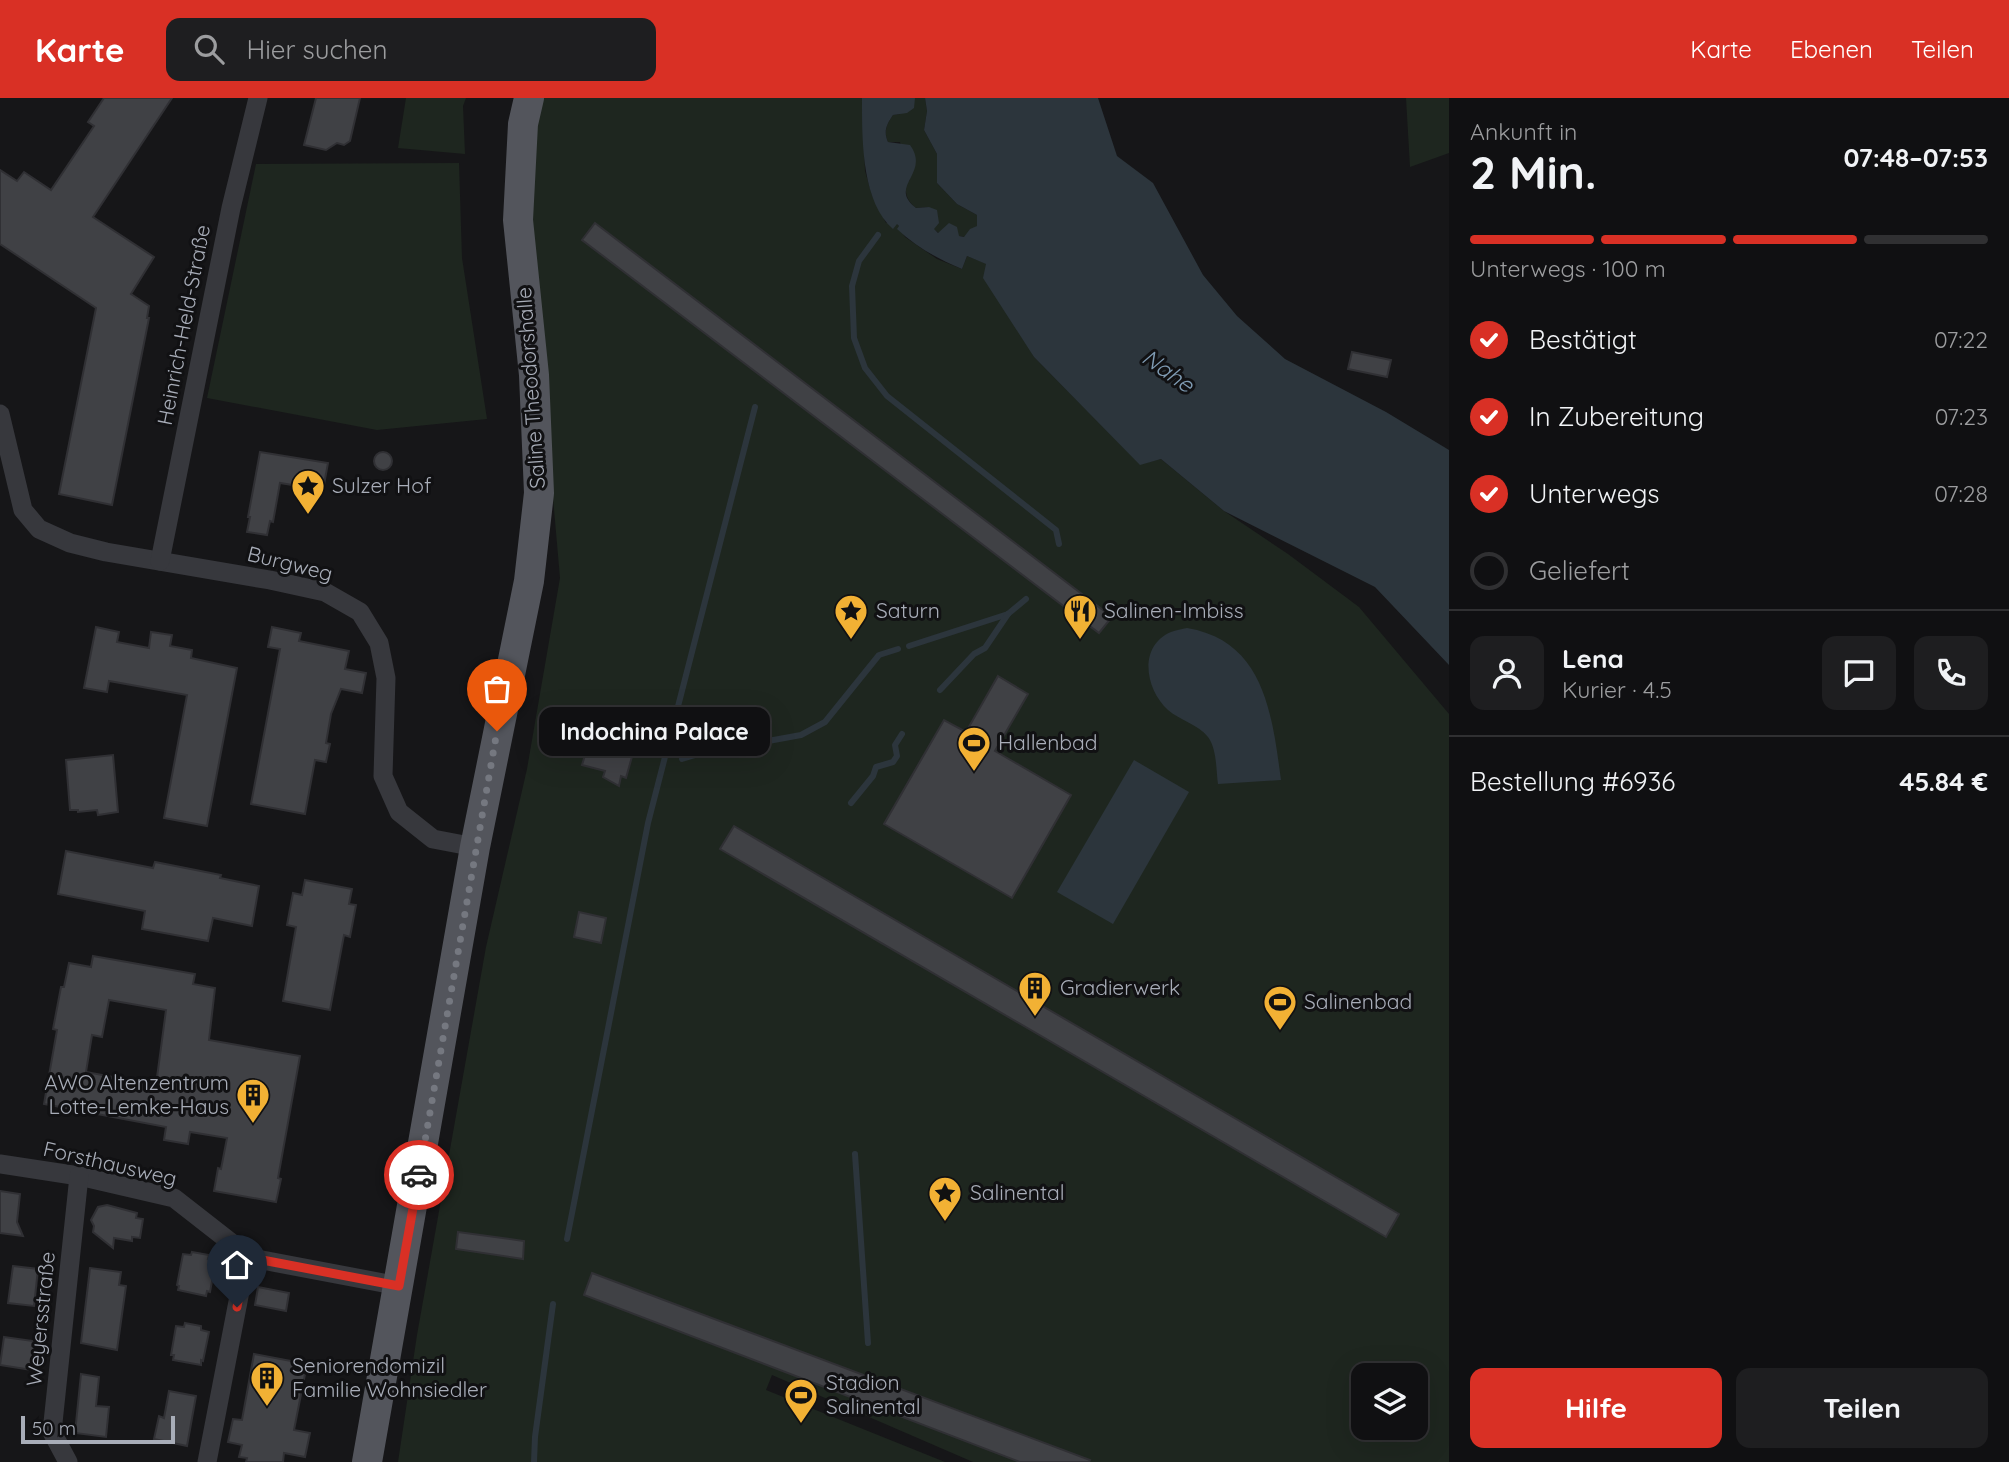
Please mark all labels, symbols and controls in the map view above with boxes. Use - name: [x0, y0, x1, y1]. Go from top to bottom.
- search box: [166, 18, 656, 81]
- text: Karte: [35, 29, 124, 70]
- icon: search: [190, 30, 228, 68]
- text: Hier suchen: [246, 33, 388, 66]
- text: Karte: [1690, 34, 1752, 64]
- text: Ebenen: [1790, 34, 1873, 64]
- text: Teilen: [1911, 34, 1974, 64]
- text: Ankunft in: [1470, 117, 1577, 146]
- text: 07:48–07:53: [1844, 141, 1988, 174]
- text: 2 Min.: [1470, 143, 1596, 201]
- street label: Heinrich-Held-Straße: [151, 222, 215, 427]
- text: Unterwegs · 100 m: [1470, 254, 1666, 283]
- street label: Saline Theodorshalle: [510, 286, 550, 490]
- icon: check: [1470, 321, 1508, 359]
- text: Bestätigt: [1529, 323, 1637, 356]
- text: 07:22: [1934, 325, 1988, 354]
- water label: Nahe: [1137, 342, 1201, 399]
- icon: check: [1470, 398, 1508, 436]
- text: In Zubereitung: [1529, 400, 1704, 433]
- text: 07:23: [1935, 402, 1988, 431]
- place icon: Sulzer Hof: [289, 467, 327, 516]
- place label: Sulzer Hof: [332, 472, 432, 498]
- icon: check: [1470, 475, 1508, 513]
- text: Unterwegs: [1529, 477, 1660, 510]
- text: 07:28: [1934, 479, 1988, 508]
- street label: Burgweg: [245, 540, 336, 586]
- text: Geliefert: [1529, 554, 1630, 587]
- place icon: Saturn: [832, 592, 870, 641]
- restaurant icon: Salinen-Imbiss: [1061, 592, 1099, 641]
- place label: Saturn: [876, 597, 940, 623]
- place label: Salinen-Imbiss: [1104, 597, 1244, 623]
- button: person: [1470, 636, 1544, 710]
- button: chat: [1822, 636, 1896, 710]
- button: phone: [1914, 636, 1988, 710]
- text: Lena: [1562, 642, 1624, 675]
- pin: [467, 659, 527, 731]
- icon: bag: [478, 670, 516, 708]
- text: Kurier · 4.5: [1562, 675, 1672, 704]
- callout: Indochina Palace: [539, 706, 770, 756]
- text: Indochina Palace: [560, 717, 749, 746]
- sports icon: Hallenbad: [955, 724, 993, 773]
- place label: Hallenbad: [998, 729, 1097, 755]
- text: Bestellung #6936: [1470, 765, 1675, 798]
- text: 45.84 €: [1899, 765, 1988, 798]
- building icon: Gradierwerk: [1016, 969, 1054, 1018]
- place label: Gradierwerk: [1060, 974, 1180, 1000]
- sports icon: Salinenbad: [1261, 983, 1299, 1032]
- place label: Salinenbad: [1304, 988, 1412, 1014]
- place label: AWO Altenzentrum Lotte-Lemke-Haus: [44, 1069, 229, 1119]
- building icon: AWO Altenzentrum Lotte-Lemke-Haus: [234, 1076, 272, 1125]
- street label: Forsthausweg: [41, 1135, 180, 1191]
- courier: [384, 1140, 454, 1210]
- icon: car: [400, 1156, 438, 1194]
- place icon: Salinental: [926, 1174, 964, 1223]
- place label: Salinental: [970, 1179, 1065, 1205]
- pin: [207, 1235, 267, 1307]
- icon: home: [218, 1246, 256, 1284]
- street label: Weyersstraße: [20, 1250, 60, 1388]
- place label: Seniorendomizil Familie Wohnsiedler: [292, 1352, 487, 1402]
- building icon: Seniorendomizil Familie Wohnsiedler: [248, 1359, 286, 1408]
- map controls: [1351, 1363, 1428, 1440]
- button: layers: [1351, 1363, 1428, 1440]
- button: Hilfe: [1470, 1368, 1722, 1448]
- button: Teilen: [1736, 1368, 1988, 1448]
- place label: Stadion Salinental: [826, 1369, 921, 1419]
- sports icon: Stadion Salinental: [782, 1376, 820, 1425]
- scale bar: [21, 1413, 175, 1445]
- text: 50 m: [32, 1416, 76, 1440]

